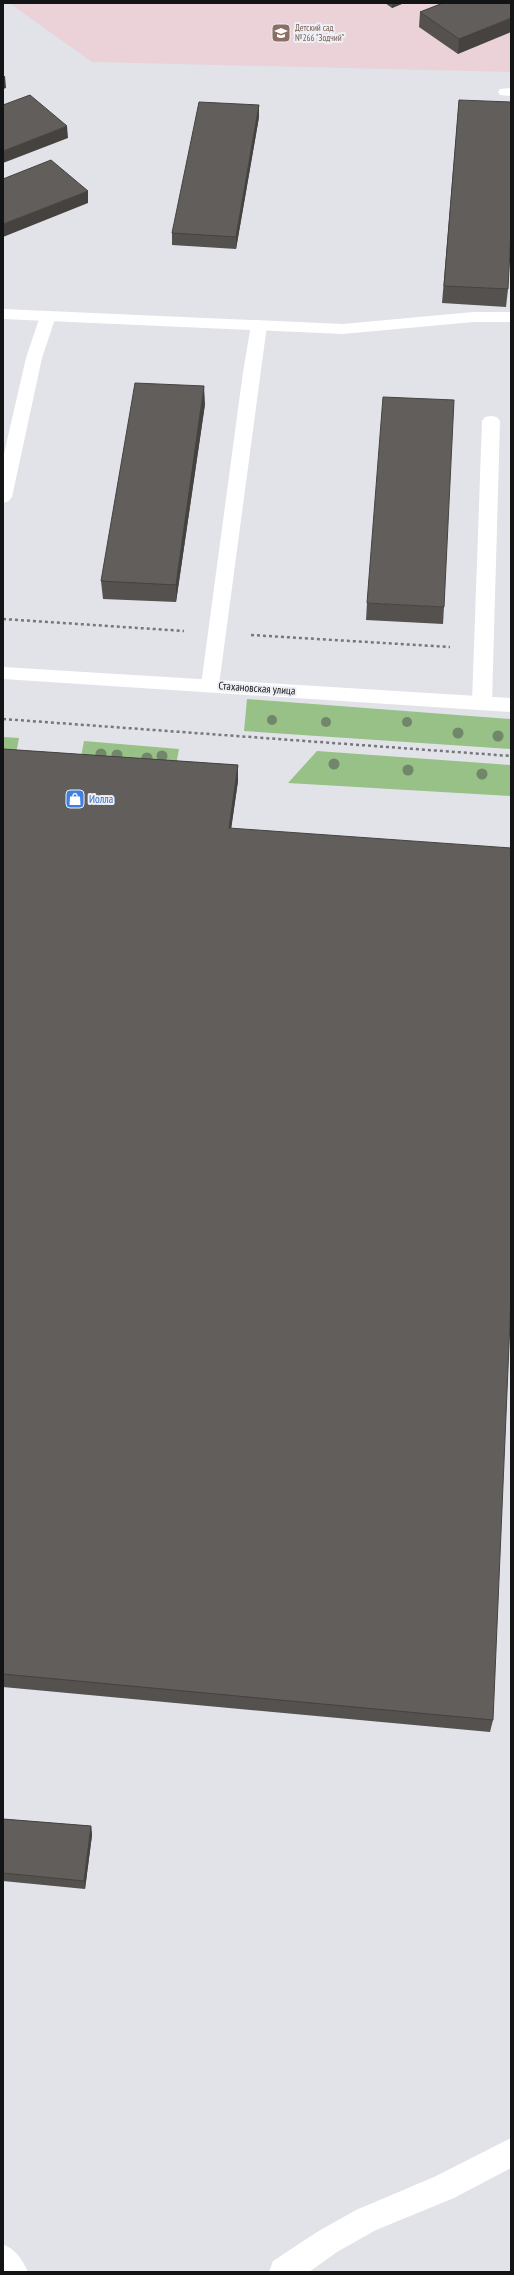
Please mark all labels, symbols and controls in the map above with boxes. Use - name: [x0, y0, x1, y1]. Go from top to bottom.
- school or university icon: Детский сад №266 "Зодчий": [270, 22, 292, 44]
- place label: Детский сад №266 "Зодчий": [295, 22, 345, 43]
- street label: Стахановская улица: [218, 678, 296, 698]
- shop icon: Иолла: [64, 788, 86, 810]
- place label: Иолла: [89, 792, 113, 806]

